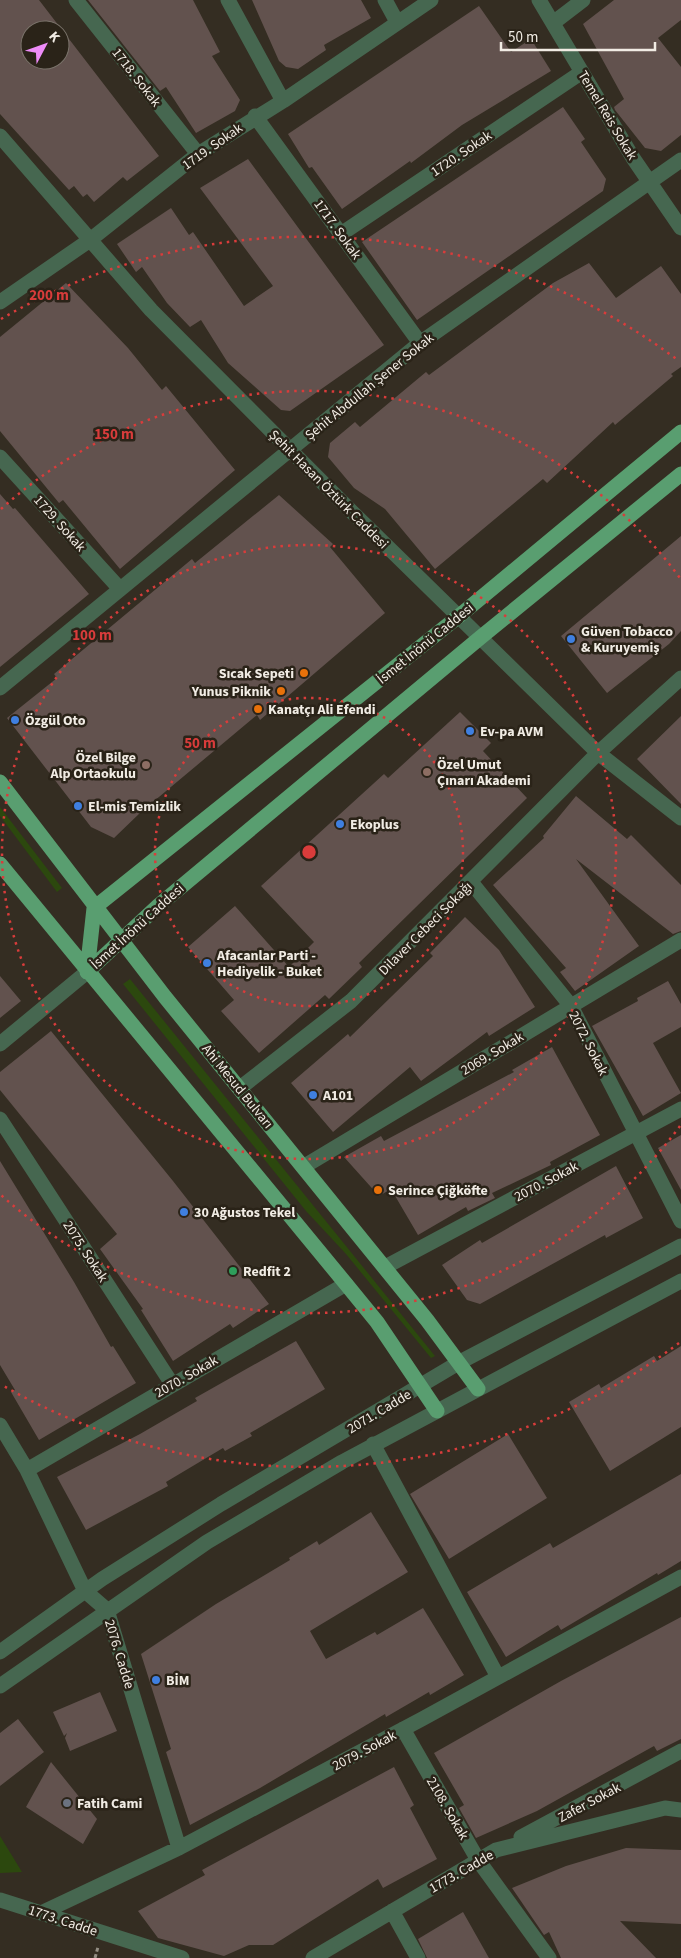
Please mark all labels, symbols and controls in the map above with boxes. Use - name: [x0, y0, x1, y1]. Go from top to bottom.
- north arrow: [20, 20, 70, 70]
- scale bar: [501, 20, 655, 52]
- text: K: [44, 27, 65, 47]
- text: 50 m: [508, 27, 538, 48]
- street label: 1718. Sokak: [107, 44, 166, 111]
- street label: Temel Reis Sokak: [573, 67, 642, 164]
- street label: 1719. Sokak: [178, 119, 247, 175]
- street label: 1720. Sokak: [427, 126, 496, 182]
- street label: 1717. Sokak: [309, 195, 366, 264]
- text: 200 m: [29, 285, 69, 306]
- street label: Şehit Abdullah Şener Sokak: [301, 328, 438, 445]
- text: 150 m: [94, 424, 134, 445]
- street label: Şehit Hasan Öztürk Caddesi: [264, 426, 392, 554]
- street label: 1729. Sokak: [28, 491, 90, 556]
- street label: İsmet İnönü Caddesi: [373, 598, 478, 689]
- place label: Güven Tobacco & Kuruyemiş: [581, 622, 673, 658]
- text: 100 m: [72, 625, 112, 646]
- marker: Güven Tobacco & Kuruyemiş: [565, 633, 577, 645]
- place label: Sıcak Sepeti: [219, 664, 294, 684]
- marker: Sıcak Sepeti: [298, 667, 310, 679]
- place label: Yunus Piknik: [191, 682, 271, 702]
- marker: Yunus Piknik: [275, 685, 287, 697]
- place label: Kanatçı Ali Efendi: [268, 700, 376, 720]
- marker: Kanatçı Ali Efendi: [252, 703, 264, 715]
- place label: Özgül Oto: [25, 711, 86, 731]
- marker: Özgül Oto: [9, 714, 21, 726]
- place label: Ev-pa AVM: [480, 722, 544, 742]
- marker: Ev-pa AVM: [464, 725, 476, 737]
- text: 50 m: [184, 733, 216, 754]
- place label: Özel Bilge Alp Ortaokulu: [49, 748, 136, 784]
- place label: Özel Umut Çınarı Akademi: [437, 755, 531, 791]
- marker: Özel Bilge Alp Ortaokulu: [140, 759, 152, 771]
- marker: Özel Umut Çınarı Akademi: [421, 766, 433, 778]
- place label: El-mis Temizlik: [88, 797, 181, 817]
- marker: El-mis Temizlik: [72, 800, 84, 812]
- place label: Ekoplus: [350, 815, 399, 835]
- marker: Ekoplus: [334, 818, 346, 830]
- centre of rings: [300, 843, 318, 861]
- street label: Dilaver Cebeci Sokağı: [374, 877, 477, 980]
- street label: İsmet İnönü Caddesi: [87, 879, 189, 974]
- place label: Afacanlar Parti - Hediyelik - Buket: [216, 946, 323, 982]
- marker: Afacanlar Parti - Hediyelik - Buket: [201, 957, 213, 969]
- street label: 2072. Sokak: [563, 1008, 613, 1079]
- street label: 2069. Sokak: [457, 1027, 528, 1080]
- street label: Ahi Mesud Bulvarı: [197, 1040, 278, 1133]
- place label: A101: [322, 1086, 353, 1106]
- marker: A101: [307, 1089, 319, 1101]
- street label: 2070. Sokak: [511, 1157, 582, 1207]
- place label: Serince Çiğköfte: [388, 1181, 488, 1201]
- marker: Serince Çiğköfte: [372, 1184, 384, 1196]
- place label: 30 Ağustos Tekel: [194, 1203, 295, 1223]
- marker: 30 Ağustos Tekel: [178, 1206, 190, 1218]
- street label: 2075. Sokak: [58, 1217, 113, 1286]
- place label: Redfit 2: [243, 1262, 291, 1282]
- marker: Redfit 2: [227, 1265, 239, 1277]
- street label: 2070. Sokak: [151, 1351, 222, 1403]
- street label: 2071. Cadde: [344, 1385, 415, 1439]
- street label: 2076. Cadde: [99, 1617, 139, 1692]
- place label: BİM: [166, 1671, 189, 1691]
- marker: BİM: [150, 1674, 162, 1686]
- street label: 2079. Sokak: [329, 1726, 400, 1776]
- street label: 2108. Sokak: [421, 1773, 473, 1844]
- street label: Zafer Sokak: [554, 1778, 625, 1828]
- place label: Fatih Cami: [77, 1794, 142, 1814]
- marker: Fatih Cami: [61, 1797, 73, 1809]
- street label: 1773. Cadde: [425, 1845, 498, 1898]
- street label: 1773. Cadde: [26, 1900, 100, 1942]

